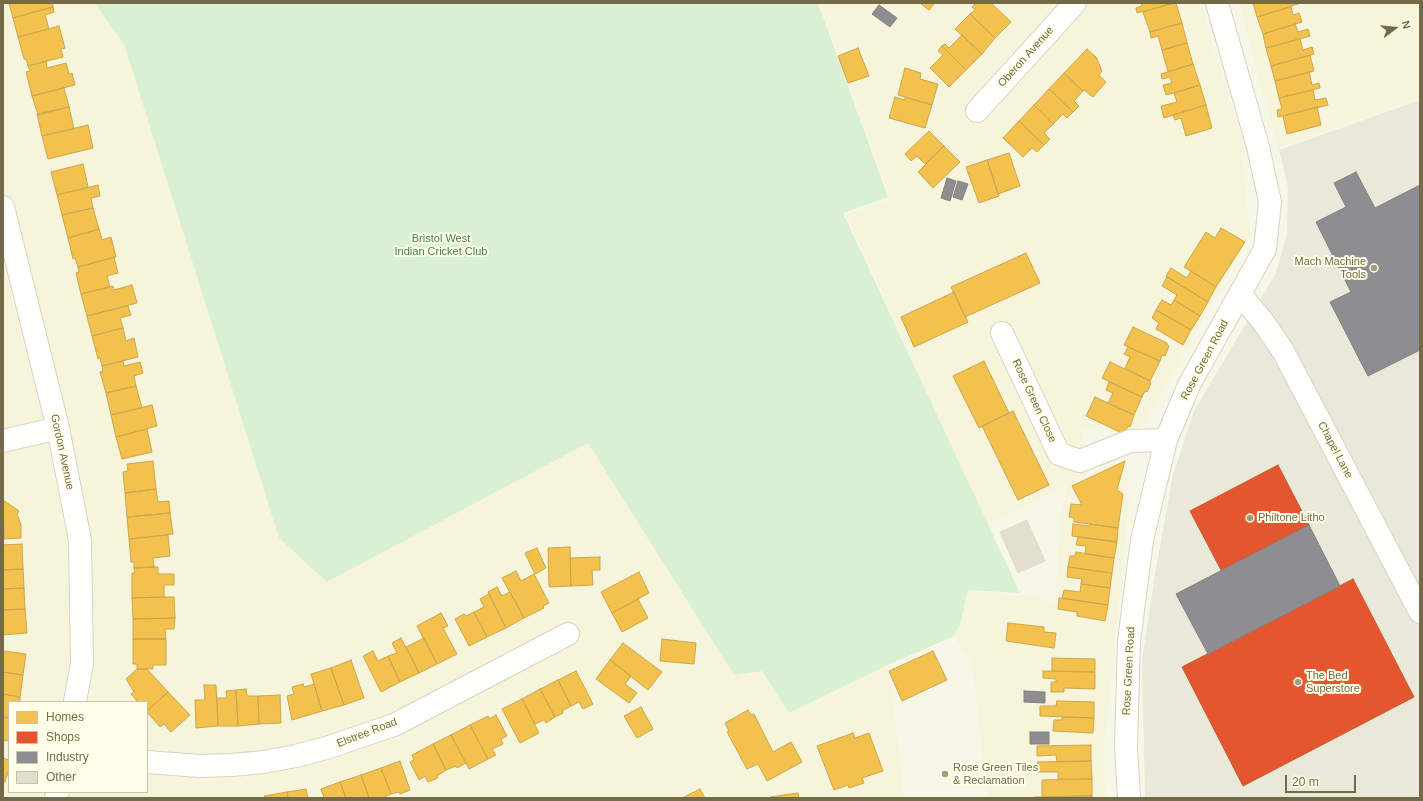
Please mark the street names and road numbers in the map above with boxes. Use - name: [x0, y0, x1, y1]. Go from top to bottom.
- street label: Oberon Avenue: [995, 24, 1057, 90]
- street label: Rose Green Road: [1178, 318, 1232, 402]
- street label: Rose Green Close: [1009, 357, 1059, 445]
- street label: Gordon Avenue: [48, 413, 76, 491]
- street label: Chapel Lane: [1315, 419, 1355, 481]
- street label: Rose Green Road: [1120, 626, 1138, 716]
- street label: Elstree Road: [335, 715, 399, 751]

